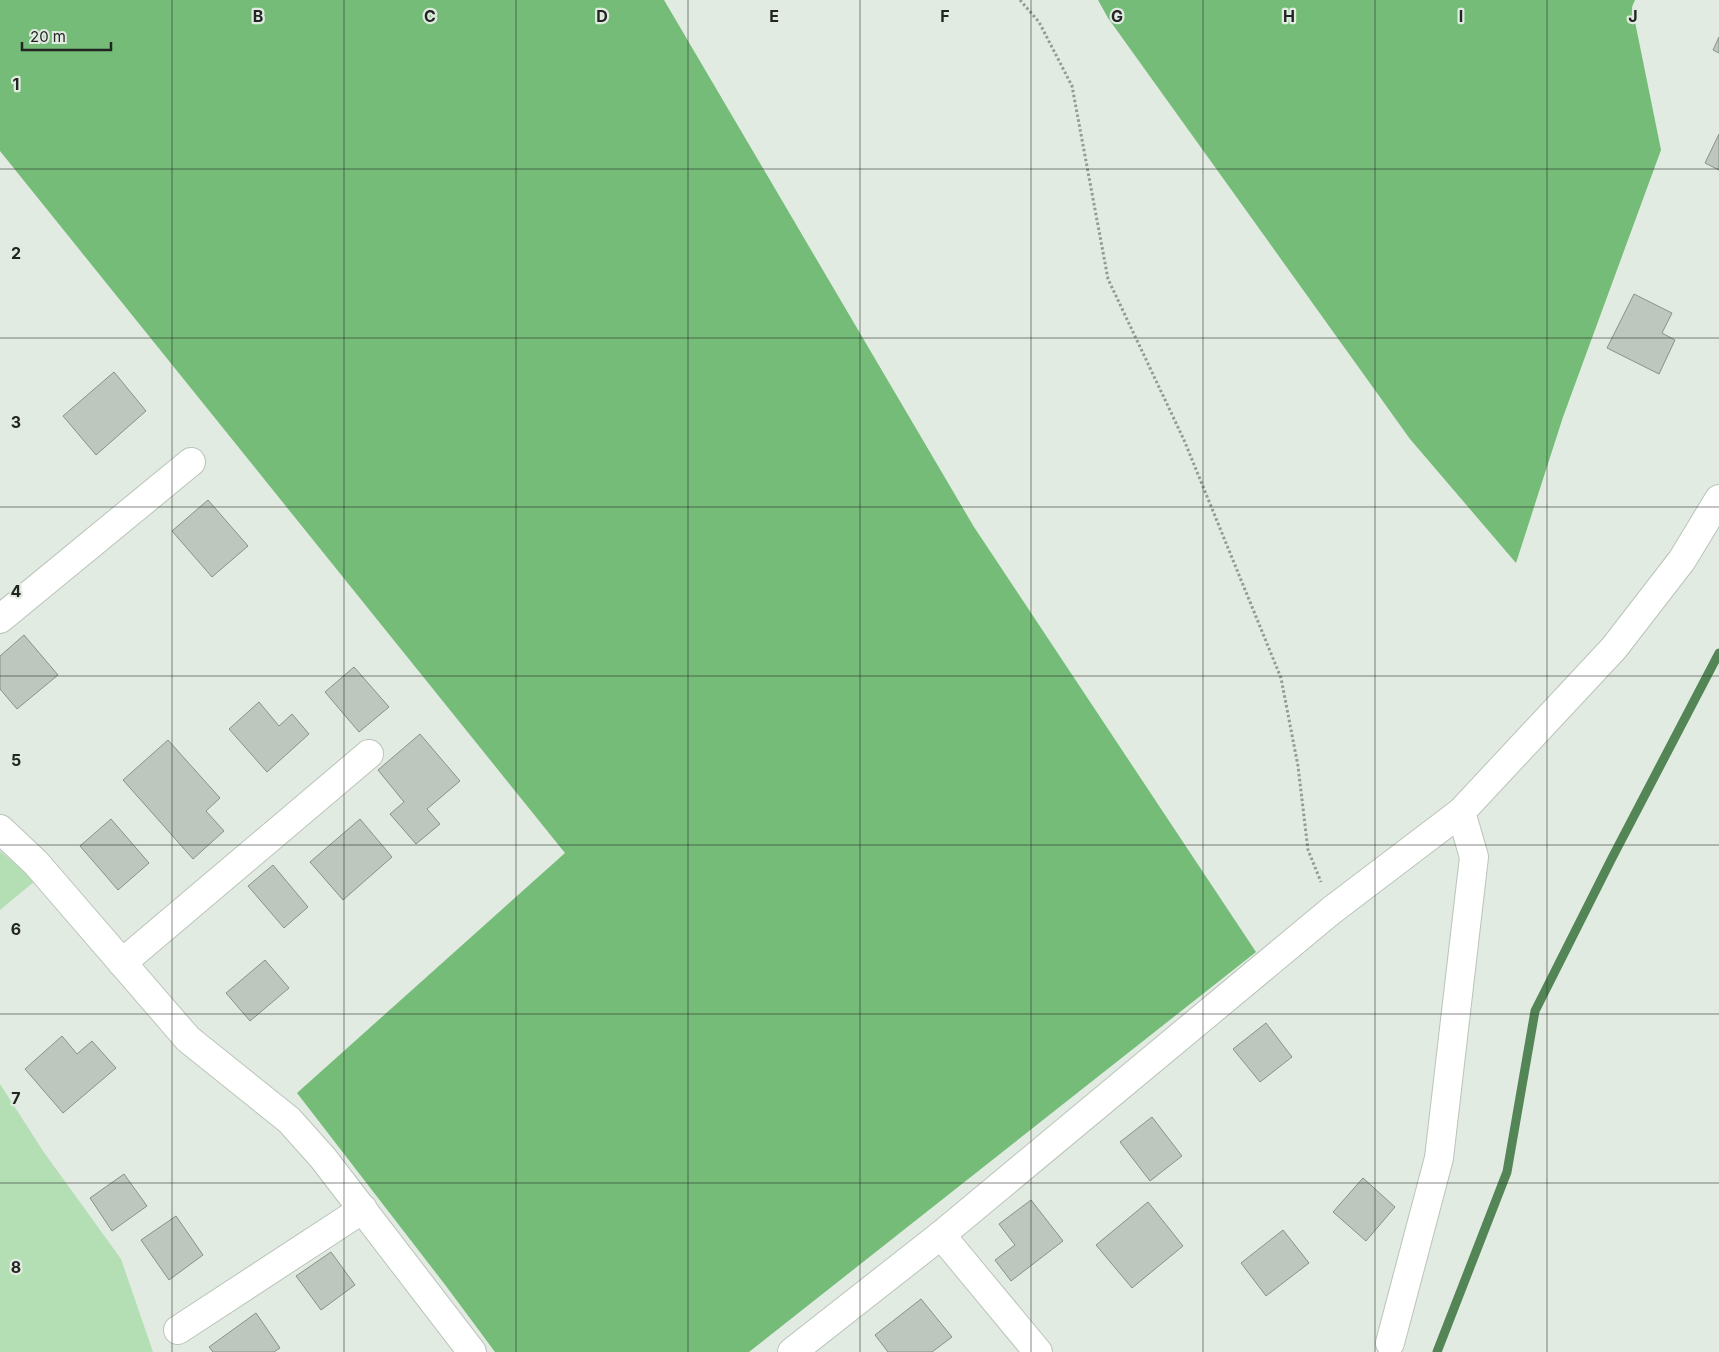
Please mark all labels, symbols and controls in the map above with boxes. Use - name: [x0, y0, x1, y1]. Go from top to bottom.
- text: B: [253, 6, 263, 26]
- text: C: [424, 6, 436, 26]
- text: D: [596, 6, 608, 26]
- text: E: [769, 6, 779, 26]
- text: F: [940, 6, 950, 26]
- text: G: [1111, 6, 1123, 26]
- text: H: [1283, 6, 1295, 26]
- text: I: [1459, 6, 1463, 26]
- text: J: [1628, 6, 1638, 26]
- scale bar: [22, 20, 111, 52]
- text: 20 m: [30, 27, 66, 46]
- text: 1: [13, 74, 19, 94]
- text: 2: [11, 243, 21, 263]
- text: 3: [11, 412, 21, 432]
- text: 4: [11, 581, 22, 601]
- text: 5: [11, 750, 21, 770]
- text: 6: [11, 919, 21, 939]
- text: 7: [11, 1088, 21, 1108]
- text: 8: [11, 1257, 21, 1277]

